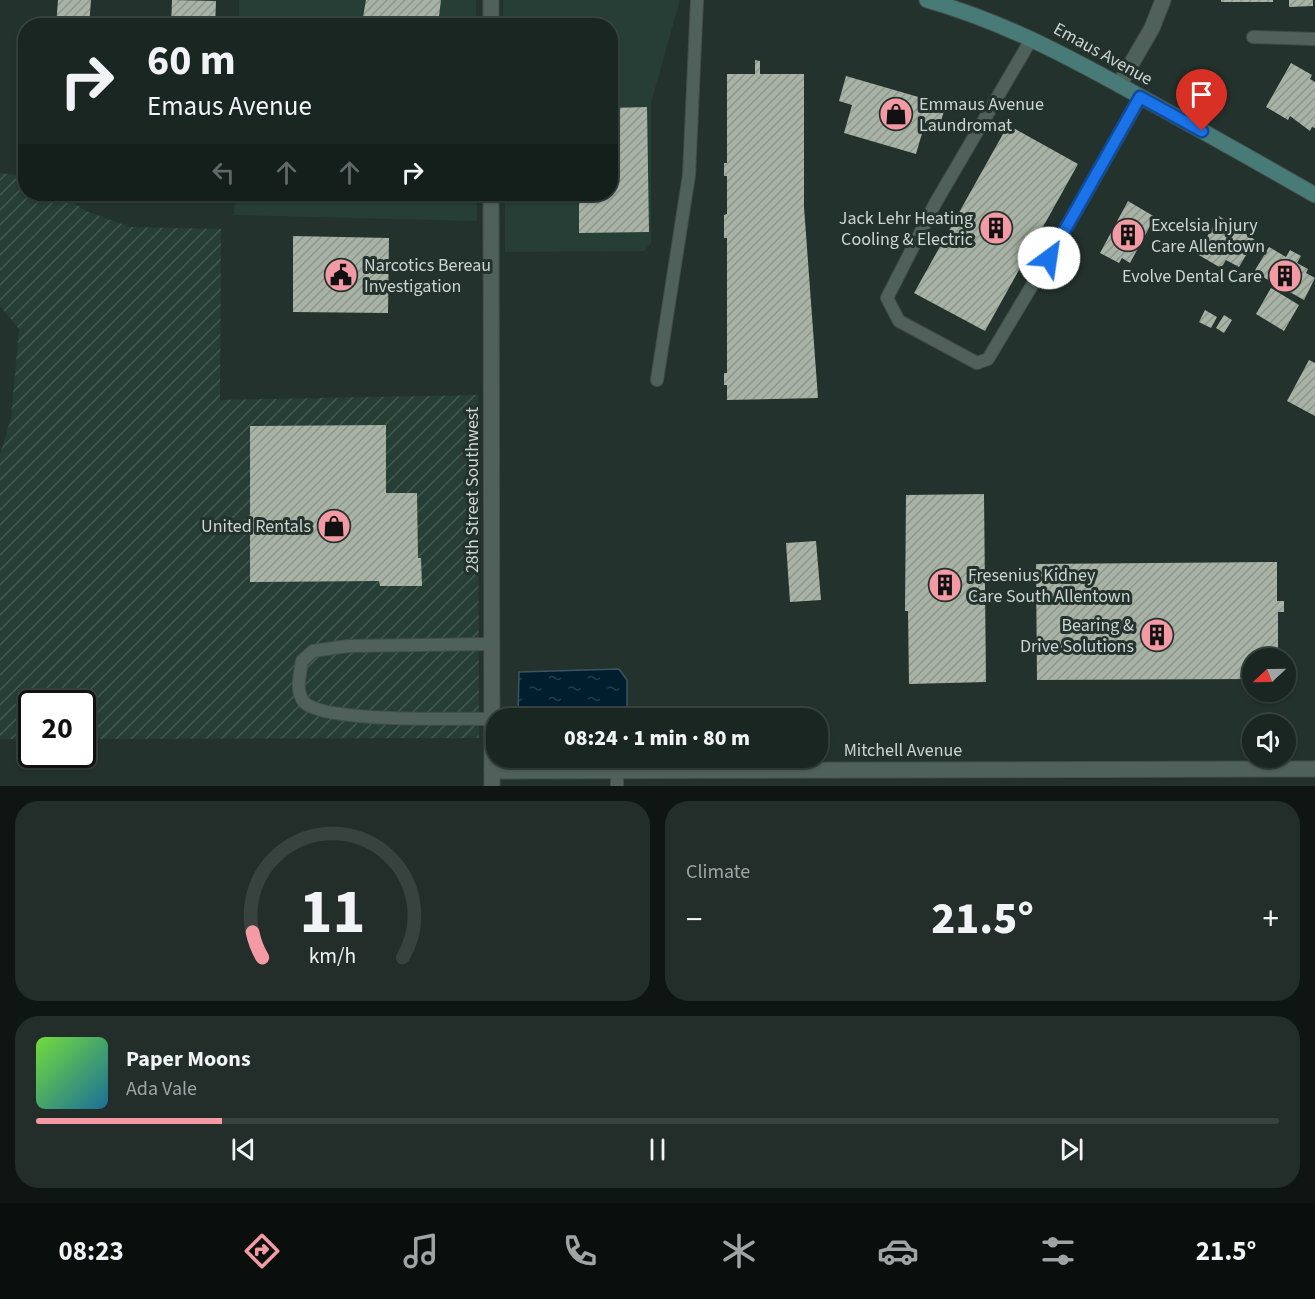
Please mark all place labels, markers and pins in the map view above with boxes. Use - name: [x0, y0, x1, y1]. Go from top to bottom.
- pin: [1176, 69, 1227, 131]
- place label: Emmaus Avenue Laundromat: [919, 92, 1044, 138]
- shop icon: Emmaus Avenue Laundromat: [878, 96, 914, 132]
- place label: Jack Lehr Heating Cooling & Electric: [839, 206, 973, 252]
- building icon: Jack Lehr Heating Cooling & Electric: [978, 210, 1014, 246]
- place label: Excelsia Injury Care Allentown: [1151, 213, 1265, 259]
- building icon: Excelsia Injury Care Allentown: [1110, 217, 1146, 253]
- place label: Narcotics Bereau Investigation: [364, 253, 491, 299]
- public building icon: Narcotics Bereau Investigation: [323, 257, 359, 293]
- building icon: Evolve Dental Care: [1267, 258, 1303, 294]
- place label: Evolve Dental Care: [1122, 264, 1262, 289]
- shop icon: United Rentals: [316, 508, 352, 544]
- place label: United Rentals: [201, 514, 311, 539]
- place label: Fresenius Kidney Care South Allentown: [968, 563, 1131, 609]
- building icon: Fresenius Kidney Care South Allentown: [927, 567, 963, 603]
- place label: Bearing & Drive Solutions: [1020, 613, 1134, 659]
- building icon: Bearing & Drive Solutions: [1139, 617, 1175, 653]

